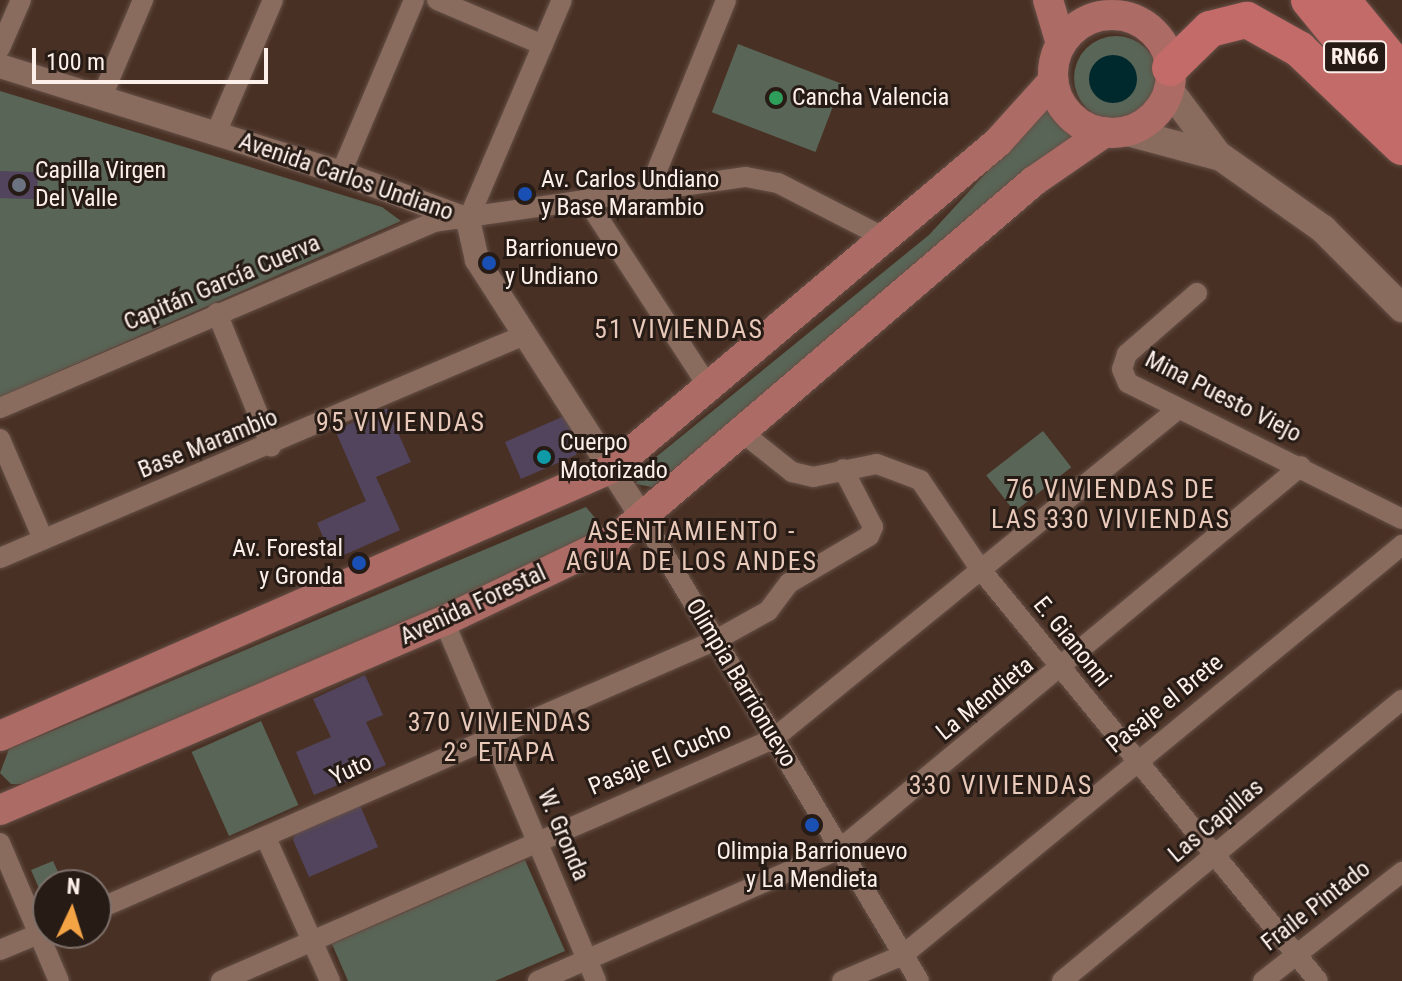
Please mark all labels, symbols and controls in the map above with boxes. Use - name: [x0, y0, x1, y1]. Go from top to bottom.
- scale bar: [36, 32, 272, 82]
- road number: RN66: [1323, 39, 1387, 75]
- text: 100 m: [46, 48, 105, 76]
- place label: Cancha Valencia: [792, 84, 949, 112]
- marker: Cancha Valencia: [767, 89, 785, 107]
- street label: Avenida Carlos Undiano: [235, 127, 457, 227]
- place label: Capilla Virgen Del Valle: [35, 157, 166, 213]
- place label: Av. Carlos Undiano y Base Marambio: [541, 166, 719, 222]
- marker: Capilla Virgen Del Valle: [10, 176, 28, 194]
- marker: Av. Carlos Undiano y Base Marambio: [516, 185, 534, 203]
- street label: Capitán García Cuerva: [120, 229, 324, 337]
- place label: Barrionuevo y Undiano: [505, 235, 618, 291]
- marker: Barrionuevo y Undiano: [480, 254, 498, 272]
- district label: 51 VIVIENDAS: [594, 314, 764, 346]
- street label: Mina Puesto Viejo: [1140, 345, 1306, 449]
- street label: Base Marambio: [134, 403, 282, 485]
- district label: 95 VIVIENDAS: [316, 407, 486, 439]
- place label: Cuerpo Motorizado: [560, 429, 668, 485]
- marker: Cuerpo Motorizado: [535, 448, 553, 466]
- district label: 76 VIVIENDAS DE LAS 330 VIVIENDAS: [991, 474, 1231, 536]
- district label: ASENTAMIENTO - AGUA DE LOS ANDES: [566, 516, 818, 578]
- place label: Av. Forestal y Gronda: [232, 535, 343, 591]
- marker: Av. Forestal y Gronda: [350, 554, 368, 572]
- street label: Avenida Forestal: [396, 559, 550, 651]
- street label: E. Gianonni: [1027, 591, 1117, 693]
- street label: Olimpia Barrionuevo: [679, 594, 803, 772]
- street label: Pasaje el Brete: [1101, 648, 1229, 760]
- street label: La Mendieta: [931, 651, 1039, 747]
- district label: 370 VIVIENDAS 2° ETAPA: [408, 707, 592, 768]
- street label: Pasaje El Cucho: [584, 716, 736, 802]
- street label: Yuto: [326, 748, 376, 792]
- district label: 330 VIVIENDAS: [909, 770, 1093, 802]
- street label: Las Capillas: [1163, 773, 1269, 869]
- street label: W. Gronda: [531, 785, 595, 885]
- marker: Olimpia Barrionuevo y La Mendieta: [803, 816, 821, 834]
- place label: Olimpia Barrionuevo y La Mendieta: [716, 838, 908, 894]
- street label: Fraile Pintado: [1256, 855, 1376, 957]
- north arrow: [32, 869, 112, 949]
- text: N: [66, 874, 81, 899]

